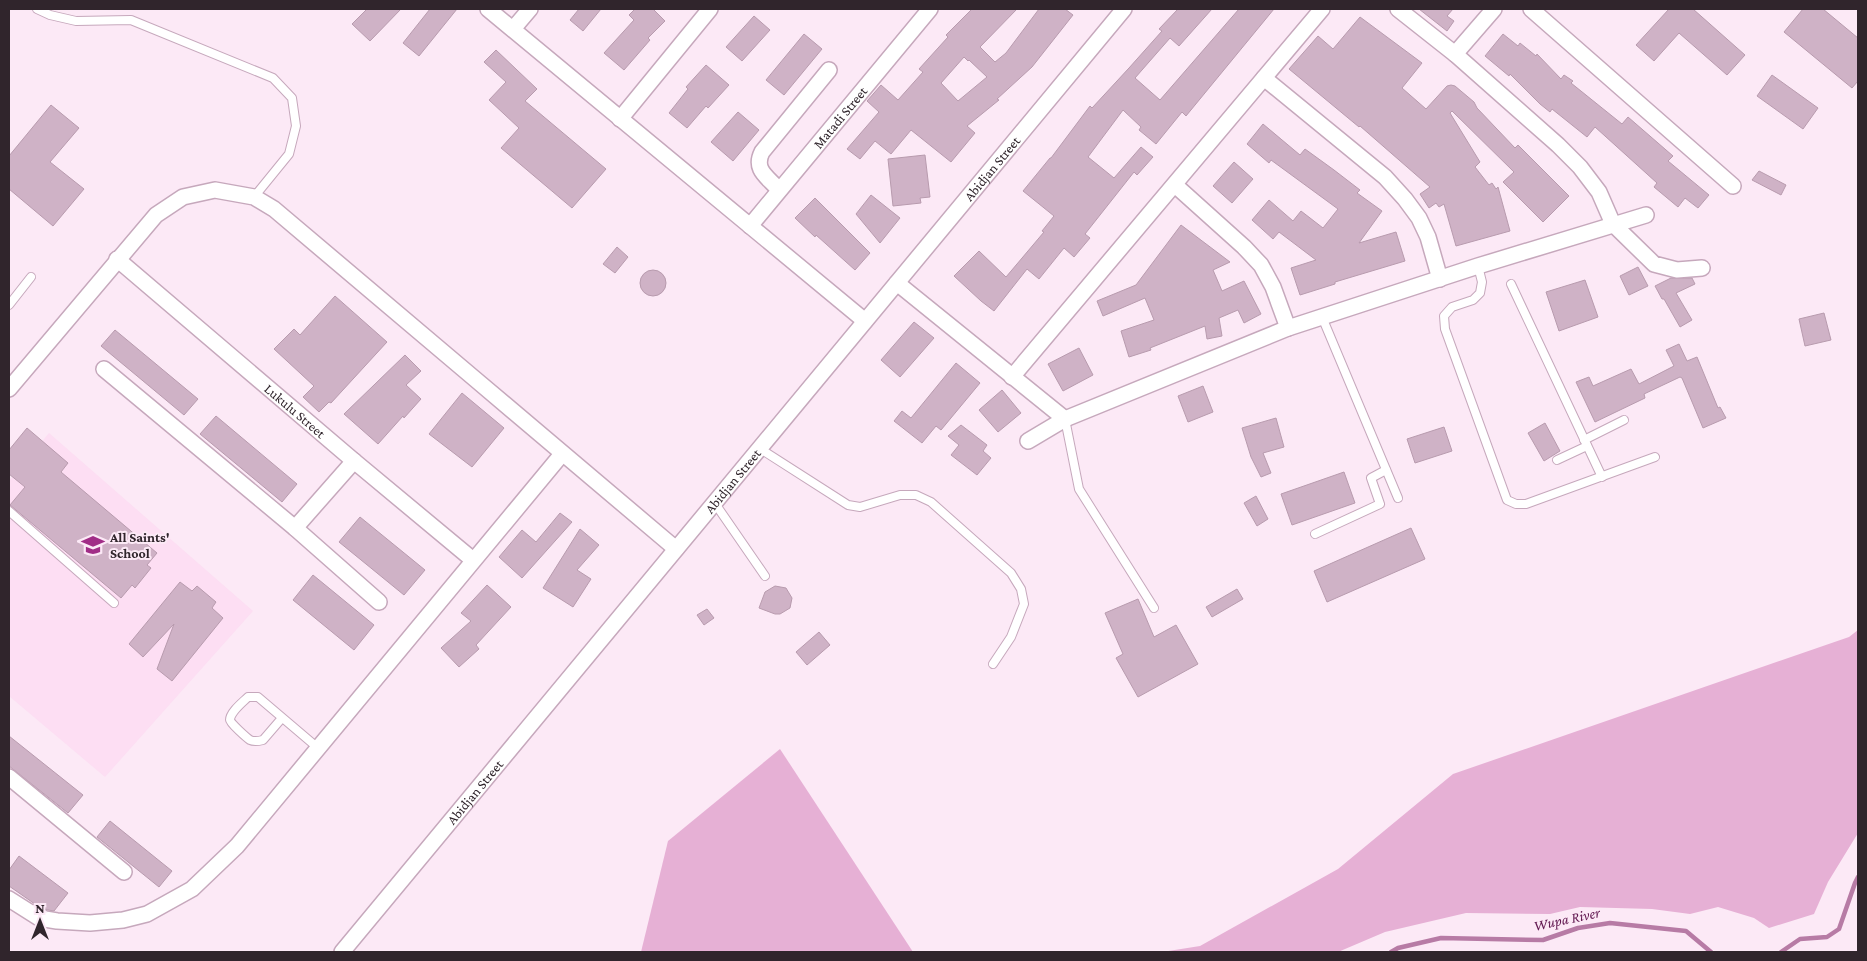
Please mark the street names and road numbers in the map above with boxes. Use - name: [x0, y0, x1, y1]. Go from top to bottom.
- street label: Matadi Street: [810, 83, 871, 152]
- street label: Abidjan Street: [960, 133, 1023, 204]
- street label: Lukulu Street: [261, 380, 329, 441]
- street label: Abidjan Street: [701, 445, 764, 516]
- street label: Abidjan Street: [443, 756, 506, 827]

